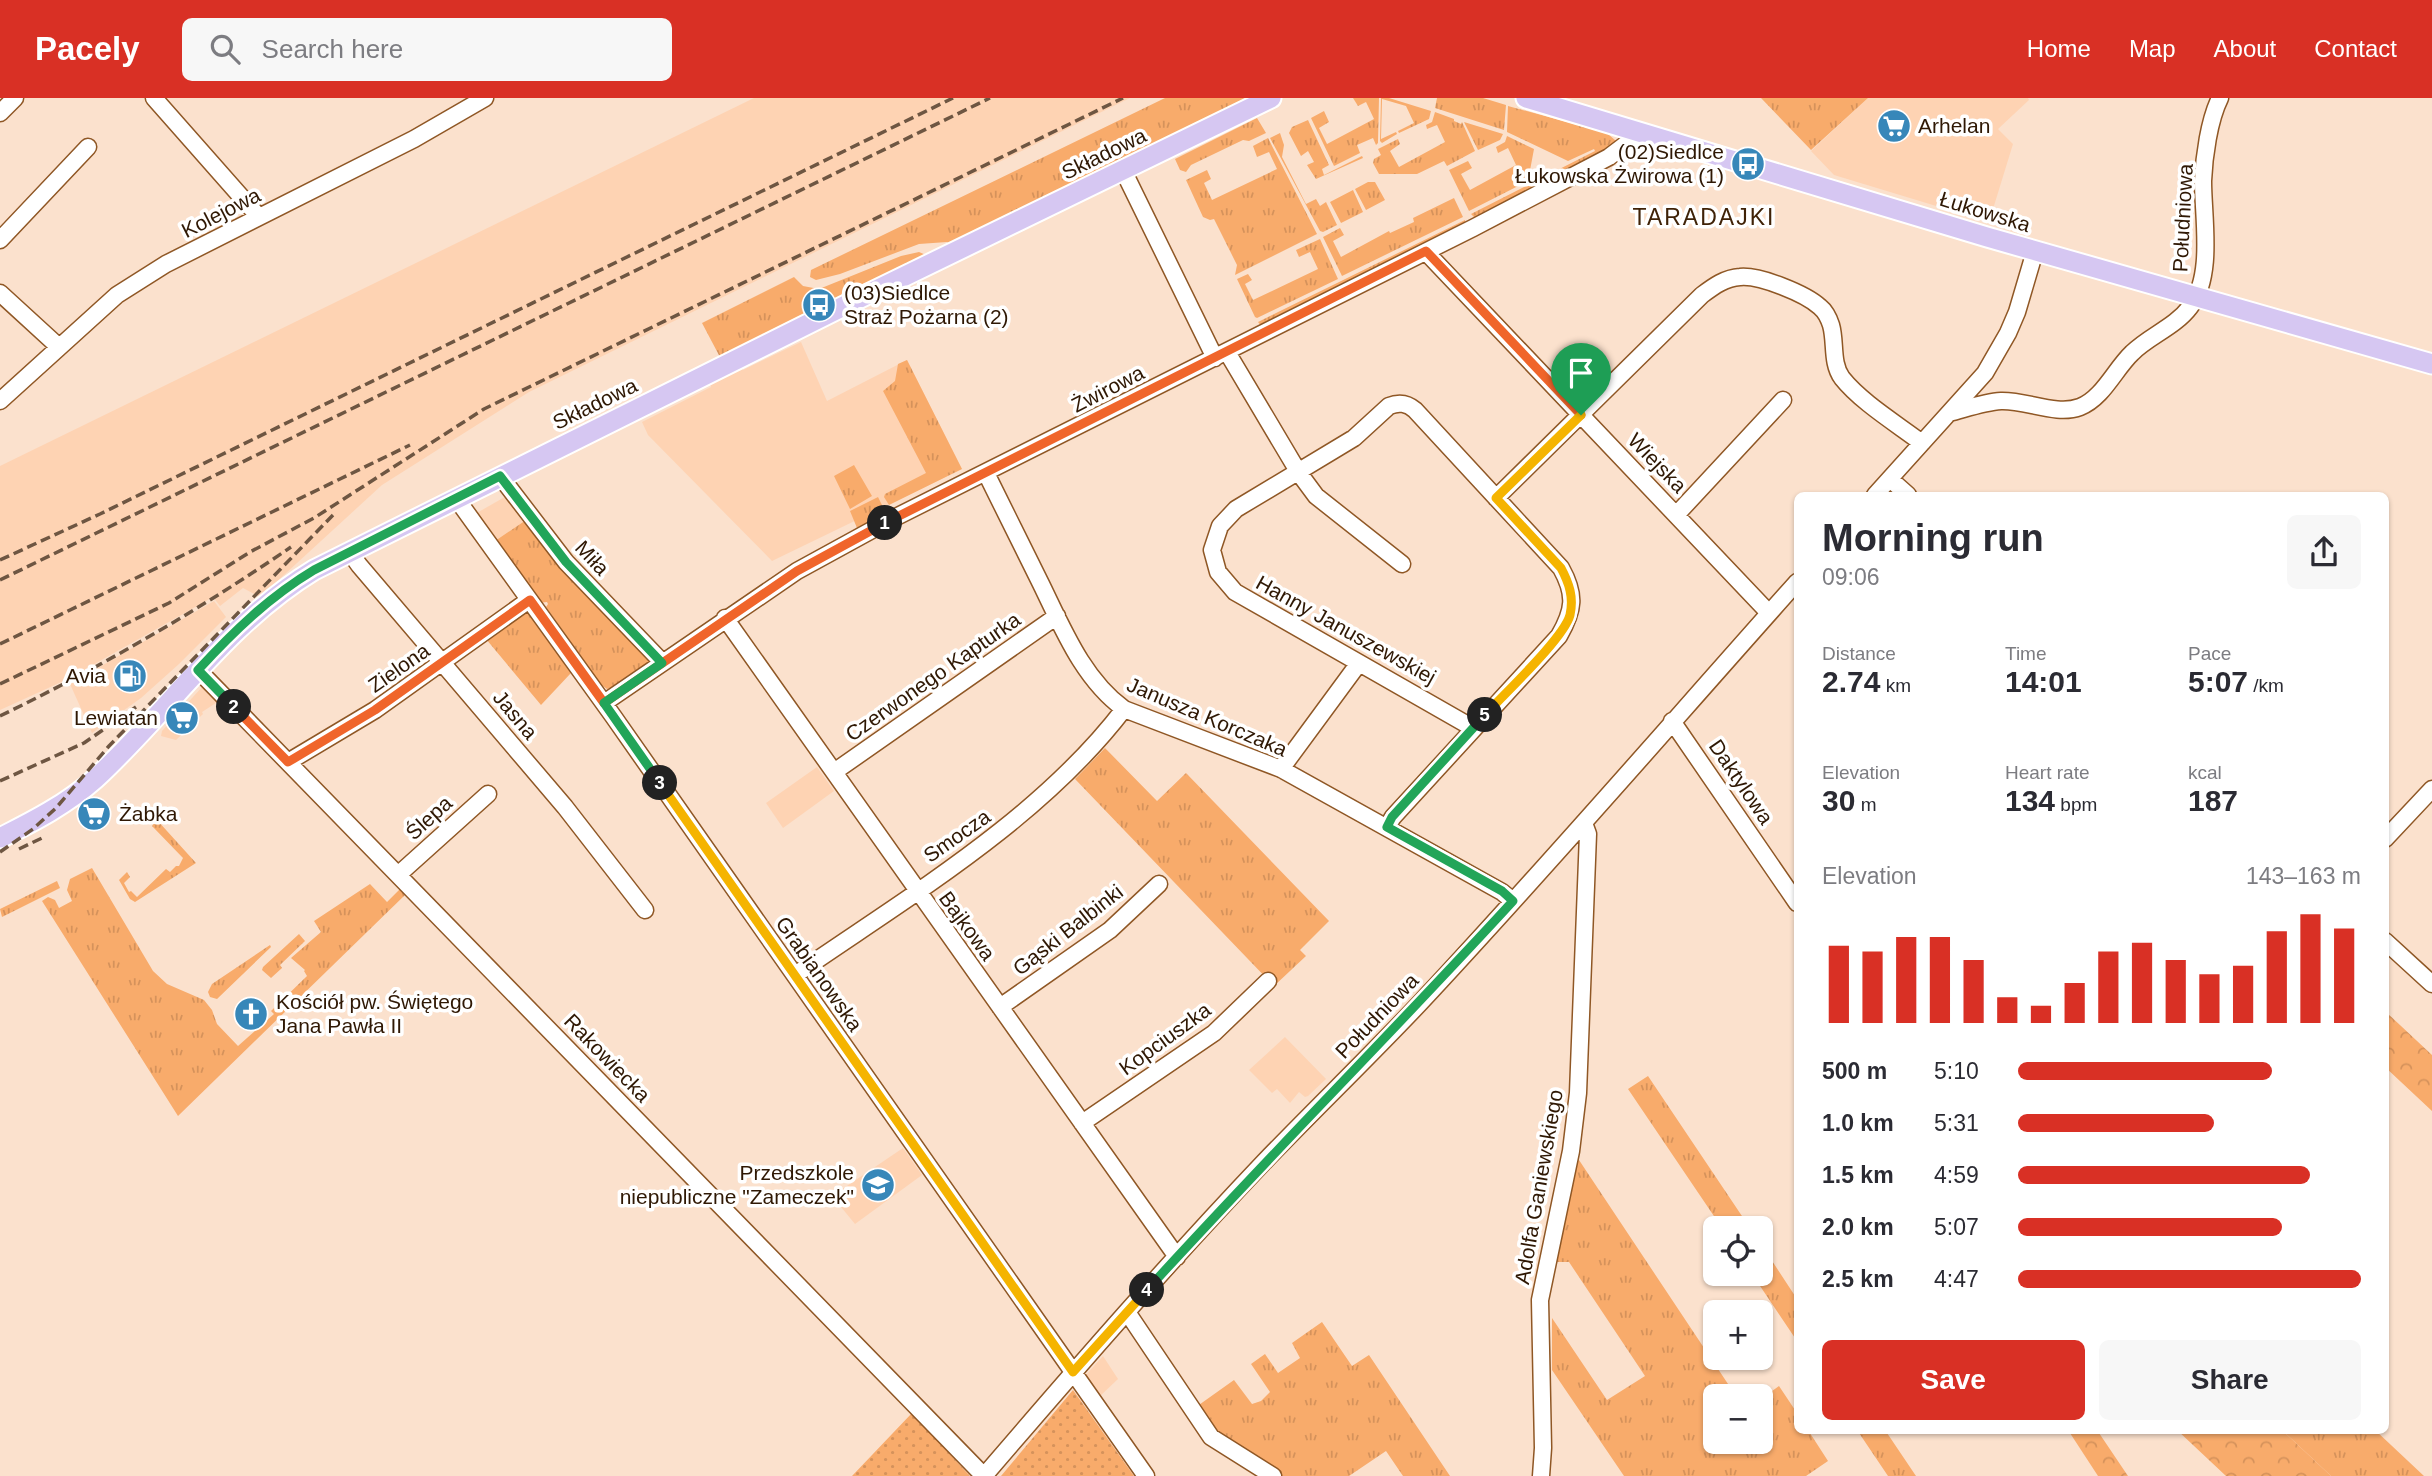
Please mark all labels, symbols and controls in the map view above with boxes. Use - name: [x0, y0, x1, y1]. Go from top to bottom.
- search box: [182, 18, 672, 81]
- text: Pacely: [35, 30, 140, 67]
- icon: search: [206, 30, 244, 68]
- text: Search here: [262, 34, 403, 64]
- text: Home: [2027, 35, 2091, 62]
- text: Map: [2129, 35, 2176, 62]
- text: About: [2214, 35, 2276, 62]
- text: Contact: [2314, 35, 2397, 62]
- supermarket icon: Arhelan: [1875, 107, 1913, 145]
- place label: Arhelan: [1918, 114, 1990, 137]
- street label: Składowa: [1058, 123, 1150, 184]
- place label: (02)Siedlce Łukowska Żwirowa (1): [1515, 140, 1724, 187]
- bus stop icon: (02)Siedlce Łukowska Żwirowa (1): [1729, 145, 1767, 183]
- street label: Południowa: [2168, 163, 2197, 273]
- street label: Kolejowa: [178, 183, 264, 242]
- street label: Łukowska: [1937, 187, 2033, 236]
- district label: TARADAJKI: [1633, 204, 1775, 230]
- place label: (03)Siedlce Straż Pożarna (2): [844, 281, 1009, 328]
- bus stop icon: (03)Siedlce Straż Pożarna (2): [800, 286, 838, 324]
- pin: [1551, 343, 1611, 415]
- icon: arrive: [1562, 354, 1600, 392]
- street label: Żwirowa: [1068, 360, 1148, 417]
- street label: Składowa: [549, 373, 641, 434]
- street label: Wiejska: [1624, 428, 1691, 497]
- pin: 1: [868, 506, 903, 540]
- text: 1: [879, 512, 890, 533]
- button: share: [2287, 515, 2361, 589]
- text: Morning run: [1822, 517, 2044, 559]
- street label: Miła: [571, 536, 614, 580]
- text: 09:06: [1822, 564, 1880, 590]
- street label: Hanny Januszewskiej: [1252, 571, 1440, 689]
- street label: Czerwonego Kapturka: [841, 607, 1025, 746]
- street label: Zielona: [364, 638, 434, 697]
- text: Distance: [1822, 643, 1896, 664]
- text: Time: [2005, 643, 2047, 664]
- text: Pace: [2188, 643, 2231, 664]
- fuel station icon: Avia: [111, 657, 149, 695]
- place label: Avia: [66, 664, 106, 687]
- text: 2.74: [1822, 665, 1880, 698]
- text: 14:01: [2005, 665, 2082, 698]
- text: 5:07: [2188, 665, 2248, 698]
- street label: Janusza Korczaka: [1124, 672, 1291, 761]
- text: km: [1880, 675, 1911, 696]
- text: /km: [2248, 675, 2284, 696]
- street label: Jasna: [489, 686, 542, 744]
- pin: 2: [216, 690, 252, 724]
- text: 2: [228, 696, 239, 717]
- pin: 5: [1468, 698, 1502, 732]
- supermarket icon: Lewiatan: [163, 699, 201, 737]
- text: 5: [1479, 704, 1490, 725]
- place label: Lewiatan: [74, 706, 158, 729]
- street label: Daktylowa: [1705, 735, 1778, 829]
- text: Elevation: [1822, 762, 1900, 783]
- text: Heart rate: [2005, 762, 2089, 783]
- text: kcal: [2188, 762, 2222, 783]
- pin: 3: [642, 766, 678, 800]
- text: 3: [654, 772, 665, 793]
- text: 30: [1822, 784, 1855, 817]
- text: 134: [2005, 784, 2055, 817]
- text: 187: [2188, 784, 2238, 817]
- street label: Ślepa: [401, 791, 457, 844]
- text: m: [1855, 794, 1876, 815]
- text: bpm: [2055, 794, 2097, 815]
- supermarket icon: Żabka: [75, 795, 113, 833]
- place label: Żabka: [119, 802, 178, 825]
- street label: Smocza: [919, 804, 995, 867]
- text: Elevation: [1822, 863, 1917, 889]
- text: 143–163 m: [2246, 863, 2361, 889]
- street label: Gąski Balbinki: [1008, 880, 1127, 980]
- street label: Bajkowa: [935, 887, 1000, 965]
- street label: Grabianowska: [771, 912, 868, 1036]
- street label: Południowa: [1331, 968, 1423, 1063]
- place label: Kościół pw. Świętego Jana Pawła II: [276, 990, 473, 1037]
- church icon: Kościół pw. Świętego Jana Pawła II: [232, 995, 270, 1033]
- street label: Kopciuszka: [1115, 998, 1215, 1079]
- street label: Rakowiecka: [560, 1009, 655, 1107]
- text: 500 m: [1822, 1058, 1887, 1084]
- text: 5:10: [1934, 1058, 1979, 1084]
- street label: Adolfa Ganiewskiego: [1510, 1088, 1567, 1286]
- text: 1.0 km: [1822, 1110, 1894, 1136]
- text: 5:31: [1934, 1110, 1979, 1136]
- place label: Przedszkole niepubliczne "Zameczek": [620, 1161, 854, 1208]
- text: 1.5 km: [1822, 1162, 1894, 1188]
- text: 4:59: [1934, 1162, 1979, 1188]
- school or university icon: Przedszkole niepubliczne "Zameczek": [859, 1166, 897, 1204]
- text: 2.0 km: [1822, 1214, 1894, 1240]
- text: 5:07: [1934, 1214, 1979, 1240]
- map controls: [1703, 1216, 1773, 1454]
- button: locate: [1703, 1216, 1773, 1286]
- text: 2.5 km: [1822, 1266, 1894, 1292]
- text: 4:47: [1934, 1266, 1979, 1292]
- pin: 4: [1130, 1272, 1164, 1308]
- text: 4: [1141, 1279, 1152, 1300]
- button: +: [1703, 1300, 1773, 1370]
- button: Save: [1822, 1340, 2085, 1420]
- button: Share: [2099, 1340, 2361, 1420]
- button: −: [1703, 1384, 1773, 1454]

